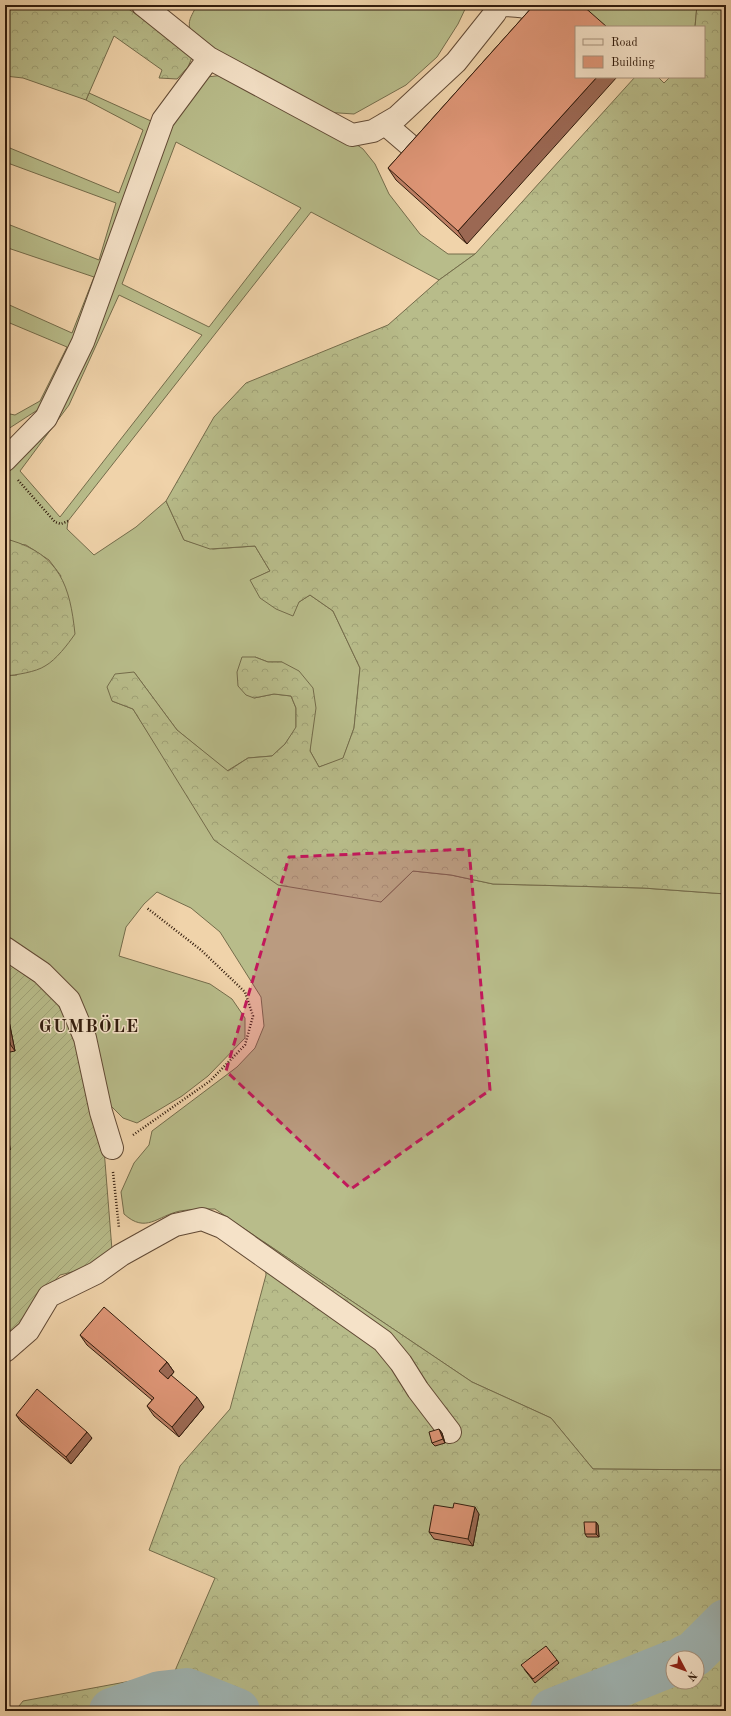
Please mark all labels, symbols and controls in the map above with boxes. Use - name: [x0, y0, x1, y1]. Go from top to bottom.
- legend: [575, 26, 705, 78]
- text: Road: [611, 37, 638, 49]
- text: Building: [611, 57, 655, 69]
- district label: GUMBÖLE: [39, 1014, 139, 1036]
- north arrow: [665, 1650, 705, 1690]
- text: N: [684, 1669, 698, 1683]

